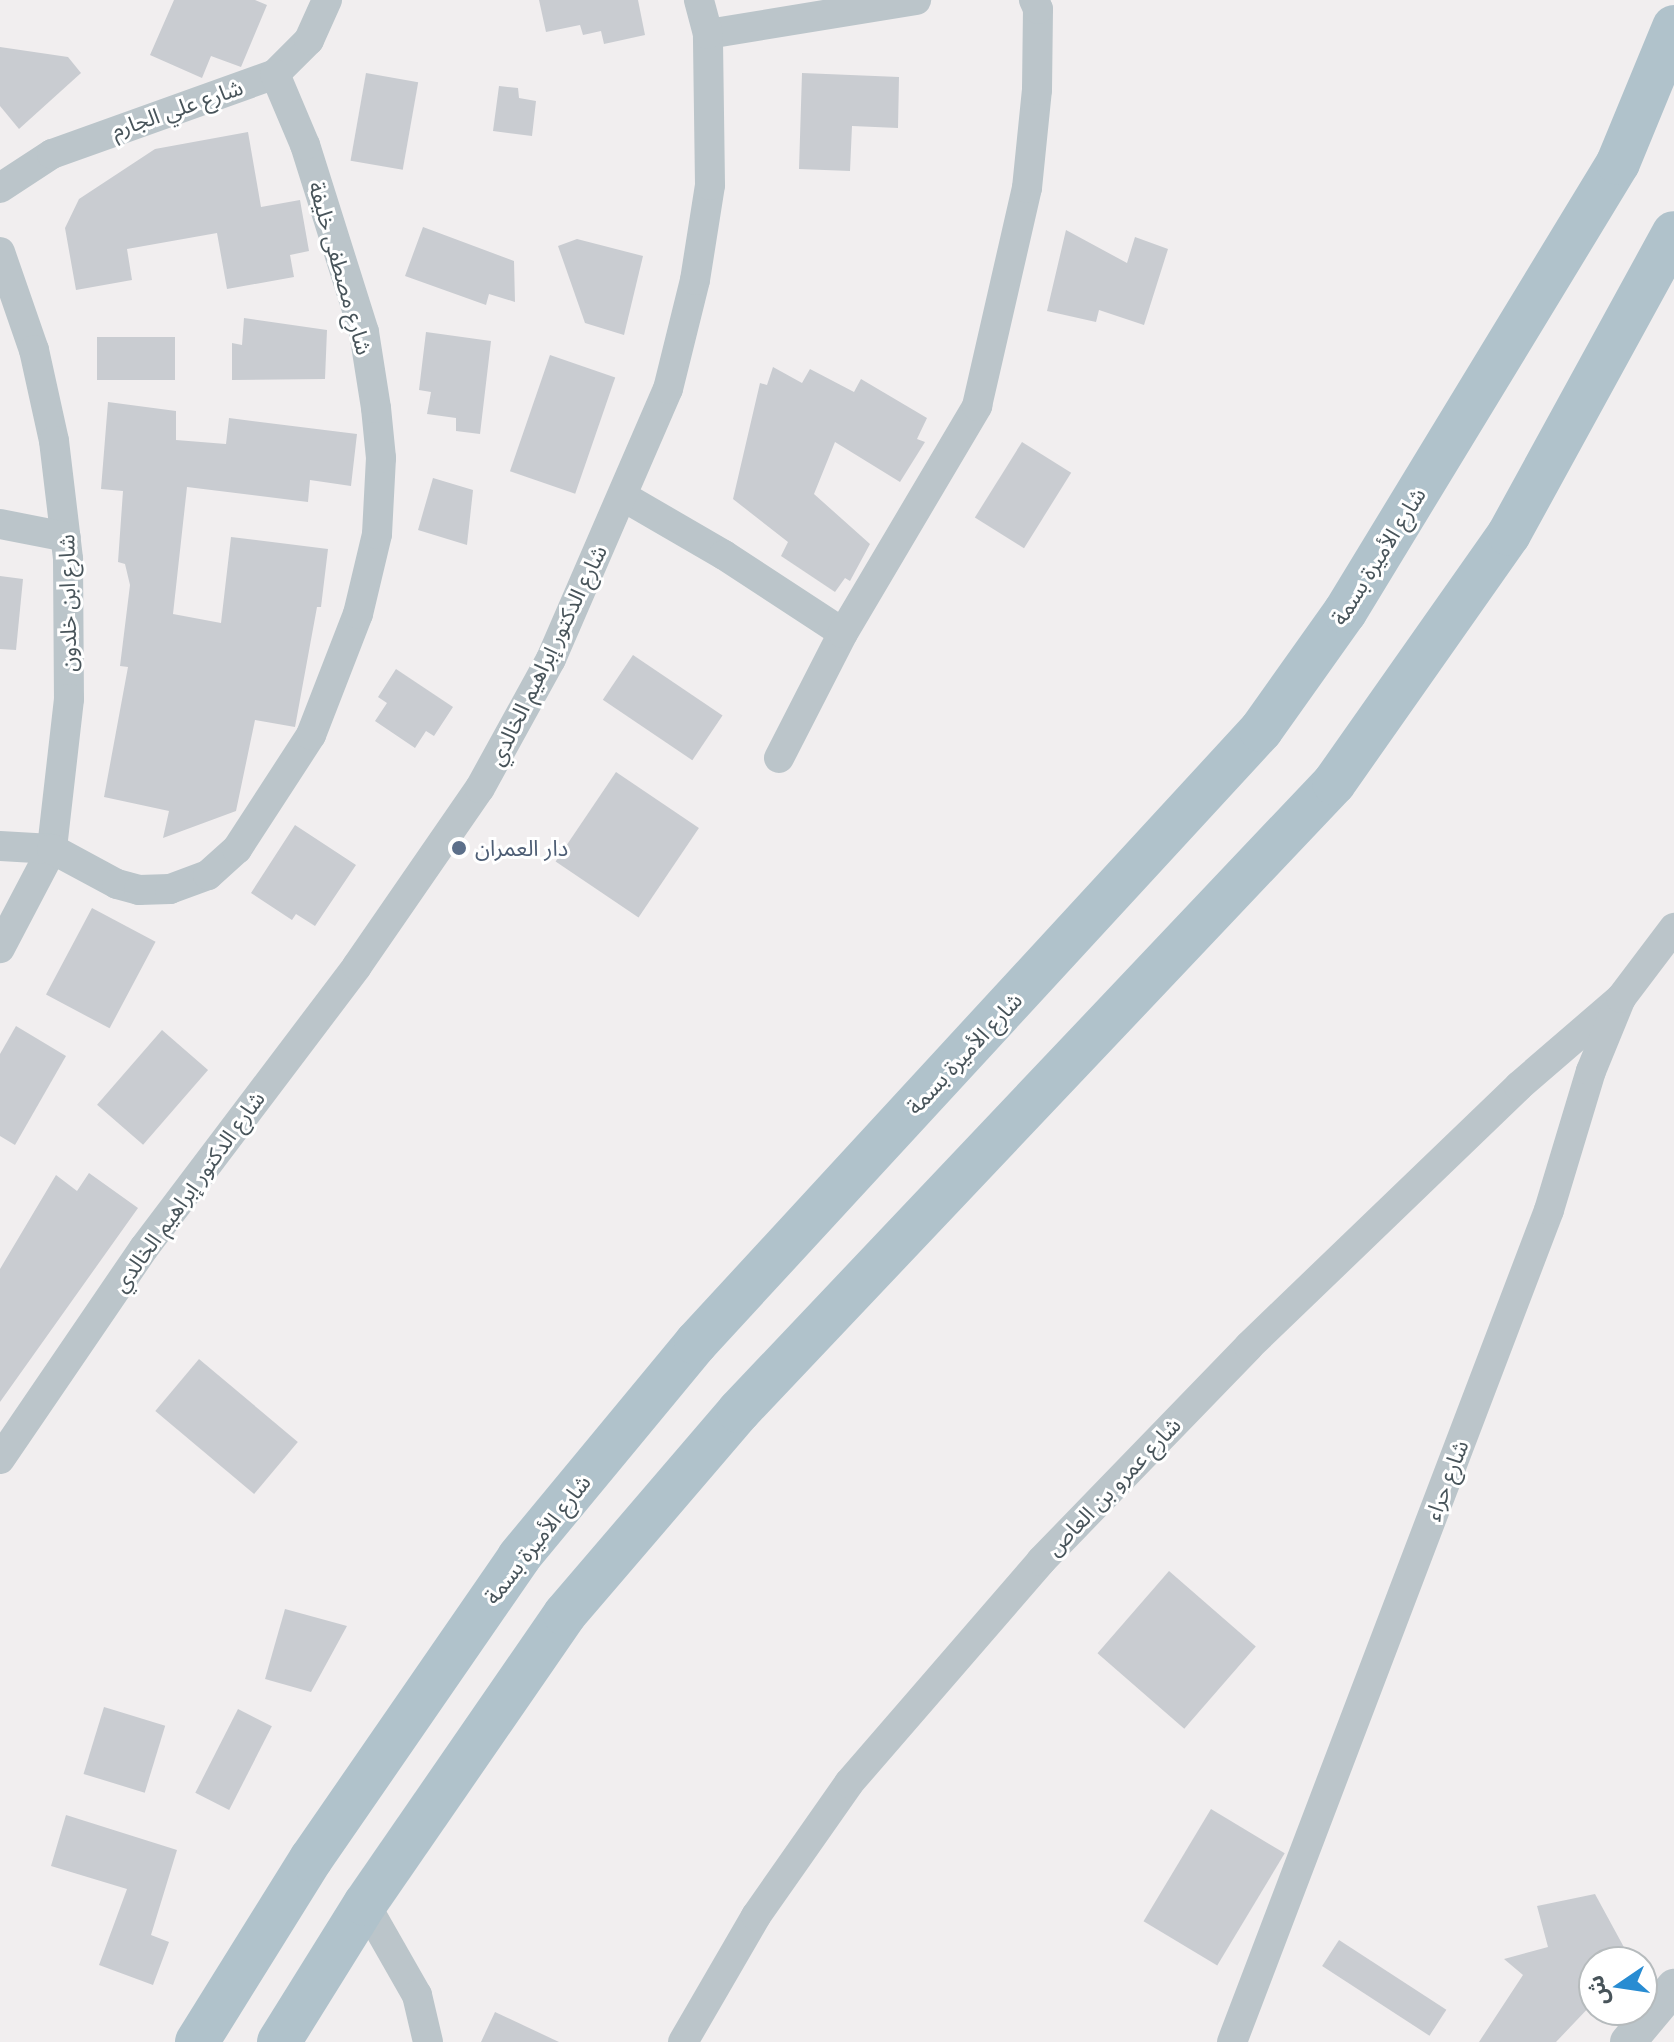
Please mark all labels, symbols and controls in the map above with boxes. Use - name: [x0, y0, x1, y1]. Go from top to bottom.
- street label: شارع علي الجارم: [108, 73, 246, 143]
- street label: شارع مصطفى خليفة: [304, 178, 378, 358]
- street label: شارع الأميرة بسمة: [1325, 482, 1431, 630]
- street label: شارع ابن خلدون: [53, 534, 81, 672]
- street label: شارع الدكتور إبراهيم الخالدي: [482, 541, 612, 769]
- place label: دار العمران: [475, 835, 568, 861]
- marker: دار العمران: [450, 839, 468, 857]
- street label: شارع الأميرة بسمة: [901, 987, 1027, 1119]
- street label: شارع الدكتور إبراهيم الخالدي: [106, 1086, 270, 1296]
- street label: شارع عمرو بن العاص: [1040, 1411, 1186, 1561]
- street label: شارع حراء: [1419, 1436, 1473, 1524]
- street label: شارع الأميرة بسمة: [478, 1469, 596, 1609]
- north arrow: [1578, 1946, 1658, 2026]
- text: ش: [1579, 1973, 1615, 2009]

